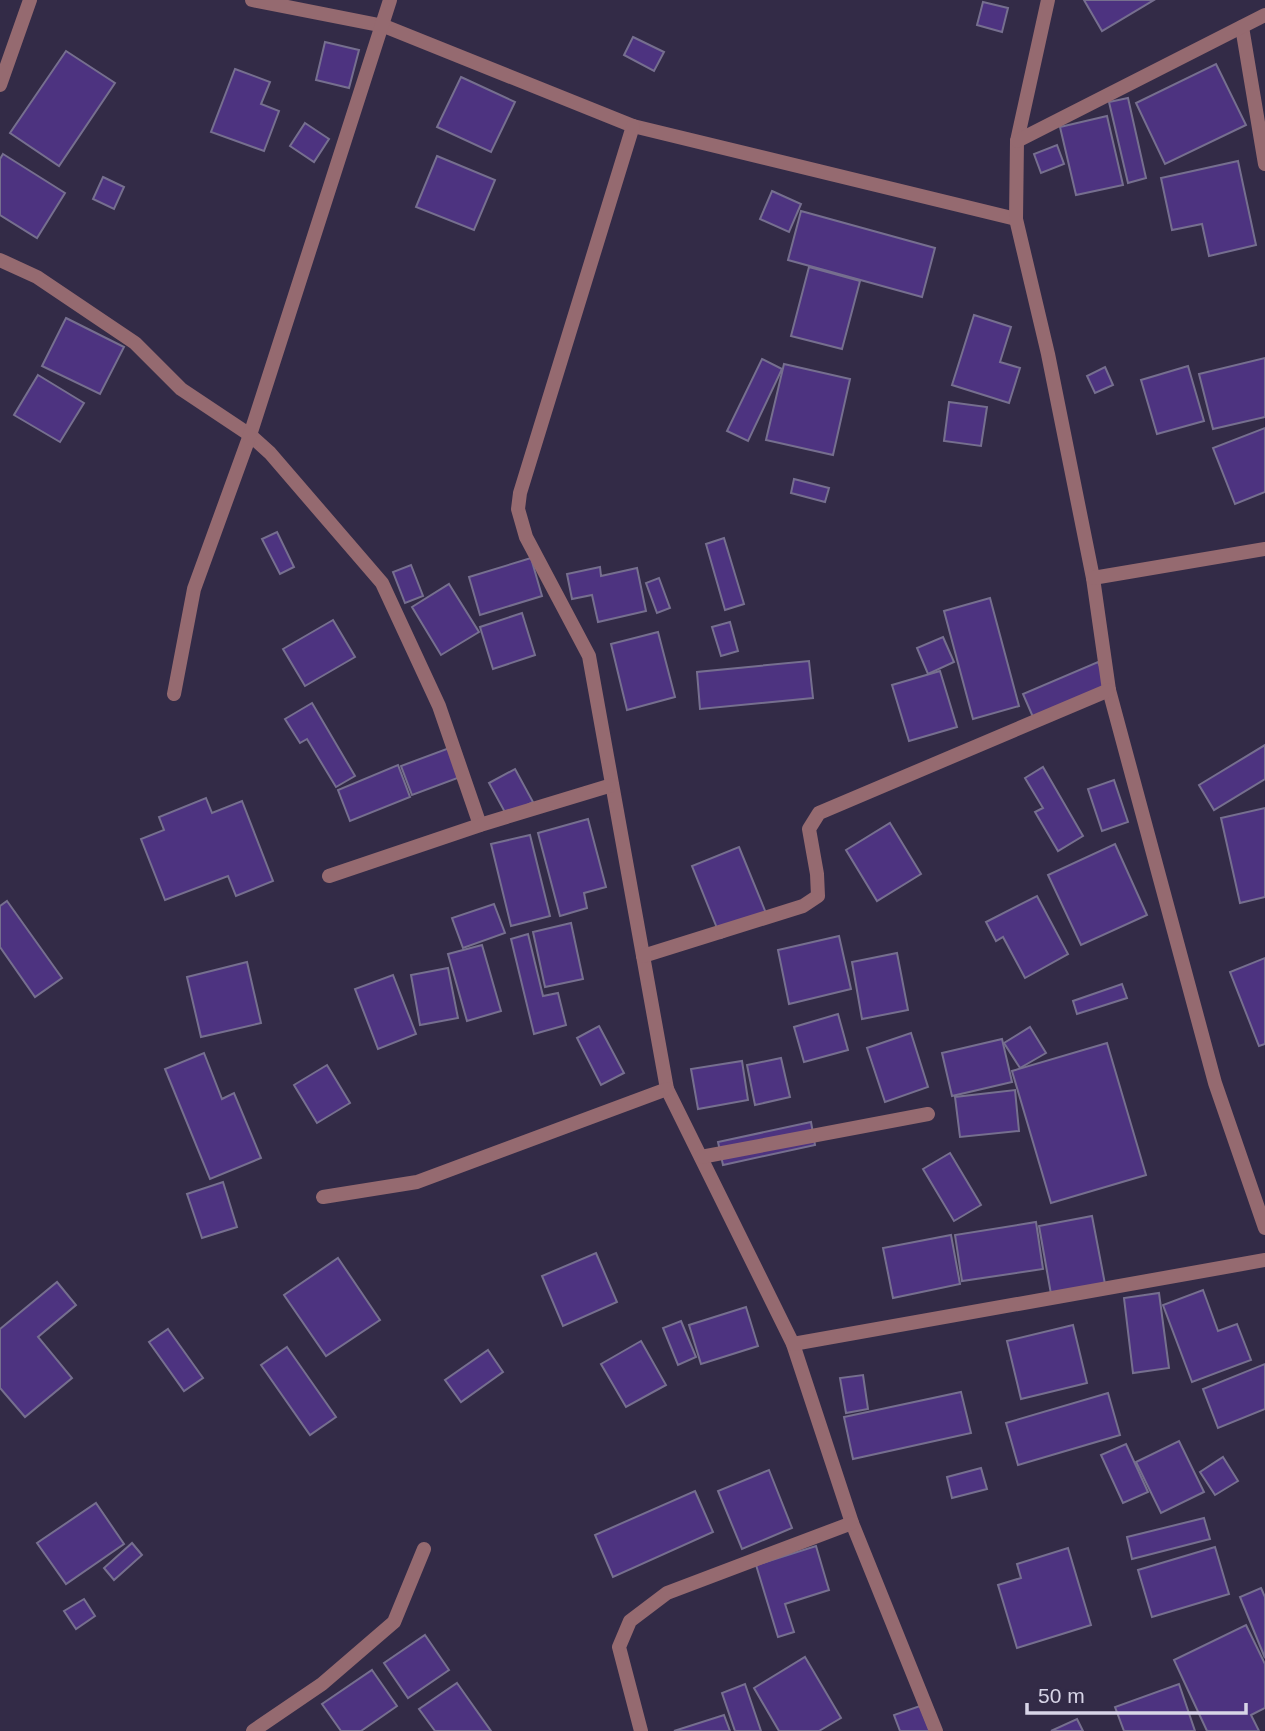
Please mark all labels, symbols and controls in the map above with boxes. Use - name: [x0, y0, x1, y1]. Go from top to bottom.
- scale bar: [1027, 1672, 1246, 1716]
- text: 50 m: [1038, 1684, 1085, 1707]

